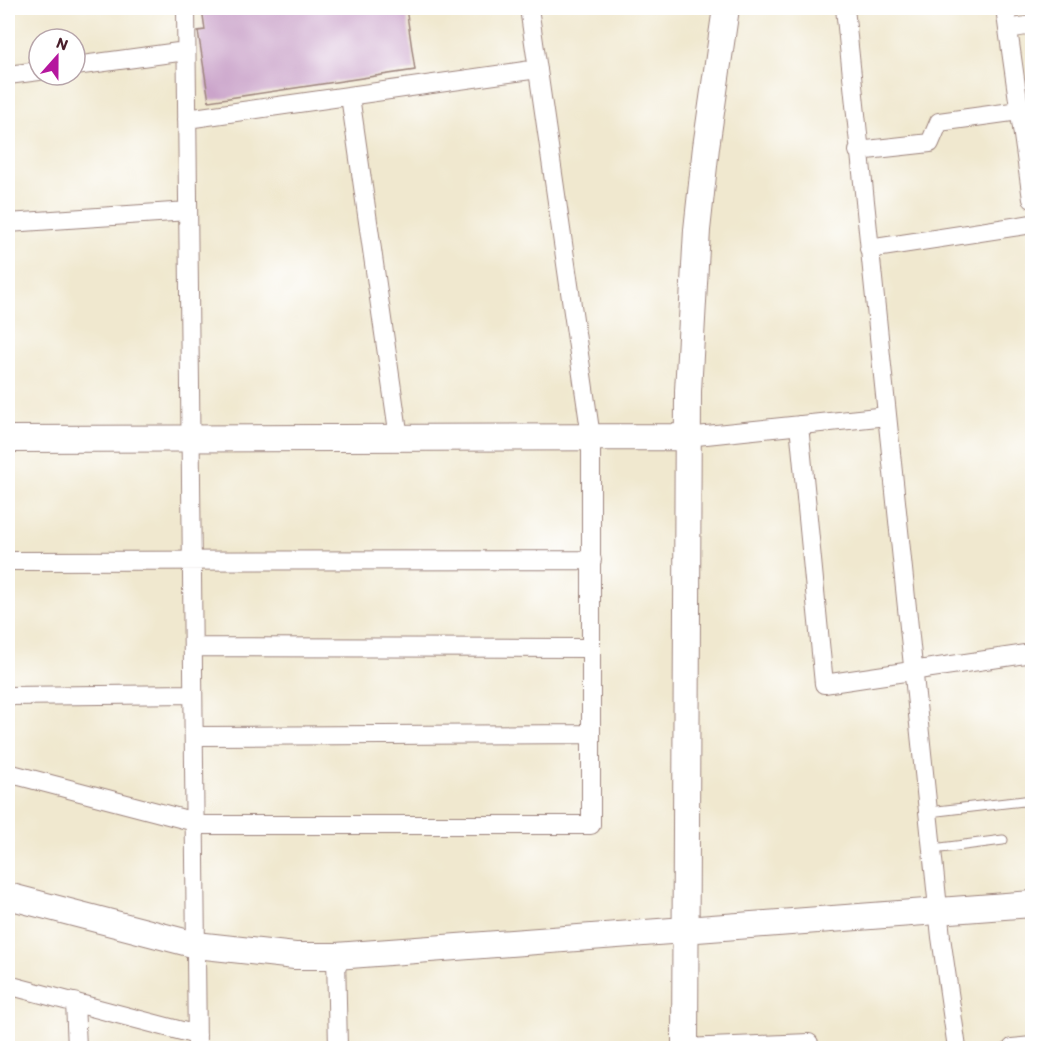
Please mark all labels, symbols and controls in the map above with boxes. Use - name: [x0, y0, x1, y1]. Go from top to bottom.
- north arrow: [27, 27, 87, 87]
- text: N: [54, 33, 71, 54]

